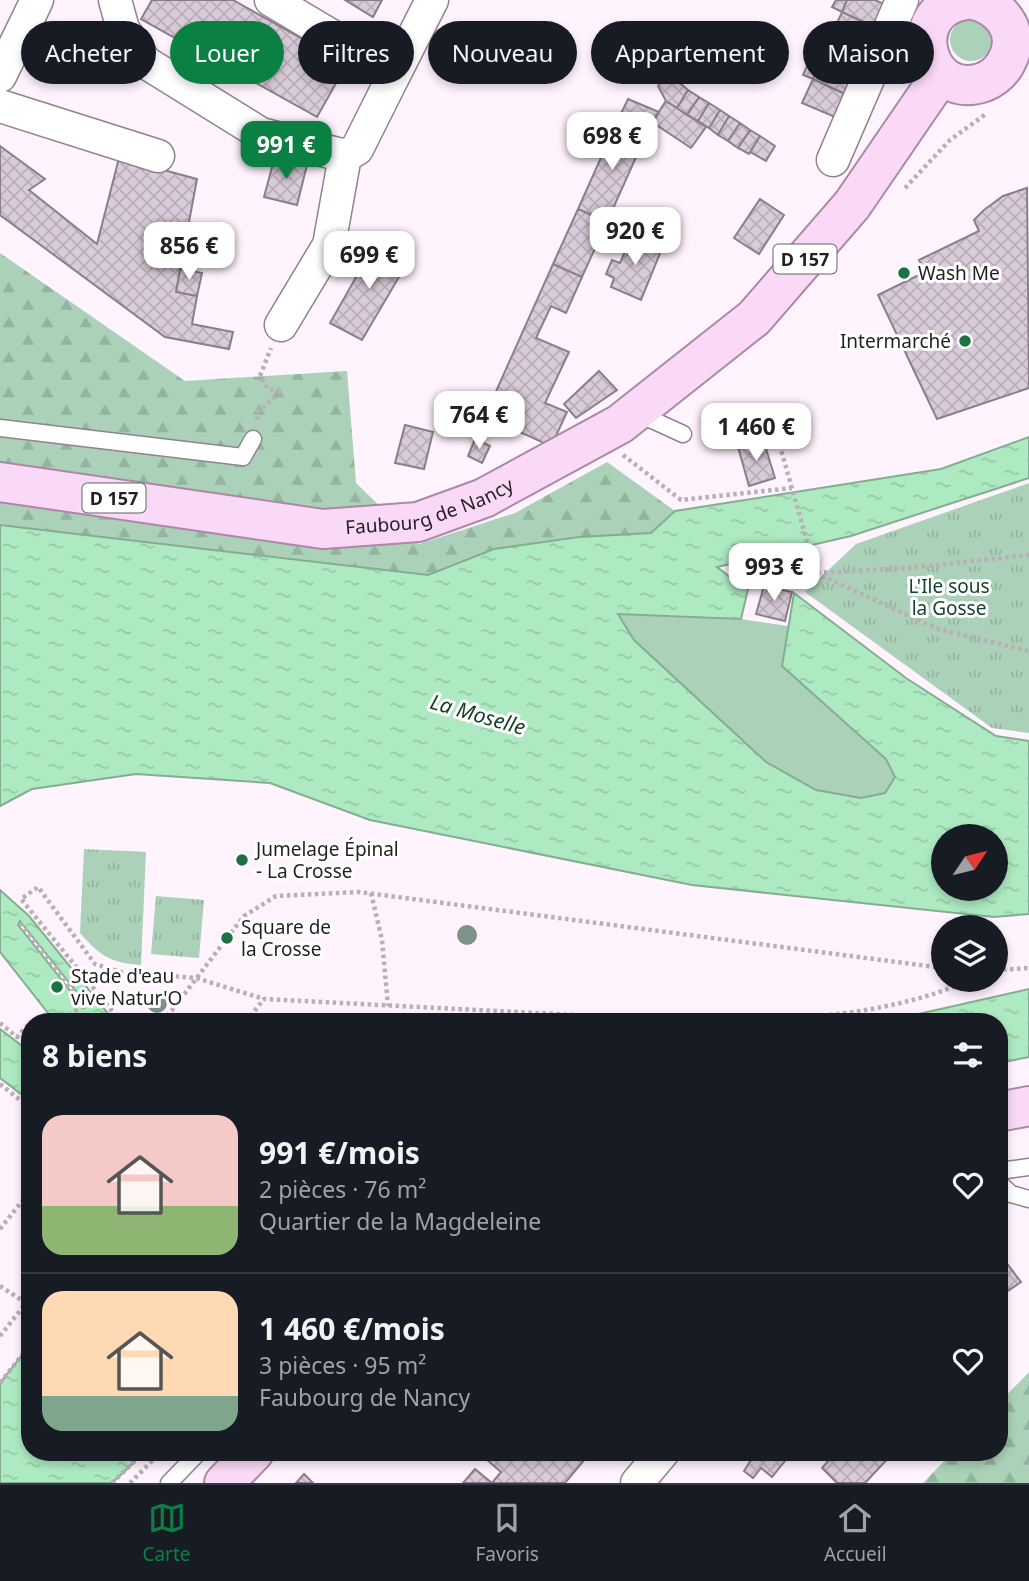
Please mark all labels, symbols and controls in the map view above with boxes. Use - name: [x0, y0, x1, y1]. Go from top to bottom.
- chip: Acheter: [21, 21, 156, 84]
- chip: Louer: [170, 21, 284, 84]
- chip: Filtres: [298, 21, 414, 84]
- chip: Nouveau: [428, 21, 577, 84]
- chip: Appartement: [591, 21, 789, 84]
- chip: Maison: [803, 21, 934, 84]
- pin: 698 €: [563, 113, 661, 172]
- text: 698 €: [583, 119, 641, 151]
- pin: 991 €: [237, 122, 335, 181]
- text: 991 €: [257, 128, 315, 160]
- pin: 920 €: [586, 208, 684, 267]
- text: 920 €: [606, 214, 664, 246]
- pin: 856 €: [140, 222, 238, 282]
- text: 856 €: [160, 229, 218, 261]
- pin: 699 €: [320, 232, 418, 291]
- text: 699 €: [340, 238, 398, 270]
- road number: D 157: [774, 244, 836, 274]
- place label: Wash Me: [918, 260, 1000, 286]
- marker: Wash Me: [896, 265, 912, 281]
- place label: Intermarché: [840, 328, 951, 354]
- marker: Intermarché: [957, 333, 973, 349]
- pin: 764 €: [430, 392, 528, 451]
- text: 764 €: [450, 398, 508, 430]
- pin: 1 460 €: [691, 404, 821, 463]
- text: 1 460 €: [717, 410, 795, 442]
- street label: Faubourg de Nancy: [344, 471, 518, 540]
- road number: D 157: [82, 484, 146, 512]
- pin: 993 €: [725, 544, 823, 603]
- text: 993 €: [745, 550, 803, 582]
- park label: L'Ile sous la Gosse: [908, 573, 990, 621]
- water label: La Moselle: [427, 687, 529, 741]
- north arrow: [931, 824, 1008, 901]
- map controls: [931, 824, 1008, 992]
- place label: Jumelage Épinal - La Crosse: [254, 836, 399, 884]
- marker: Jumelage Épinal - La Crosse: [234, 852, 250, 868]
- place label: Square de la Crosse: [241, 914, 331, 962]
- button: layers: [931, 915, 1008, 992]
- marker: Square de la Crosse: [219, 930, 235, 946]
- place label: Stade d'eau vive Natur'O: [71, 963, 182, 1011]
- marker: Stade d'eau vive Natur'O: [49, 979, 65, 995]
- text: 8 biens: [42, 1035, 147, 1076]
- icon: filters: [949, 1036, 987, 1074]
- text: 991 €/mois: [259, 1132, 420, 1173]
- icon: home: [98, 1143, 182, 1227]
- icon: heart: [949, 1166, 987, 1204]
- text: 2 pièces · 76 m²: [259, 1173, 426, 1205]
- text: Quartier de la Magdeleine: [259, 1205, 541, 1237]
- text: 1 460 €/mois: [259, 1308, 445, 1349]
- icon: home: [98, 1319, 182, 1403]
- icon: heart: [949, 1342, 987, 1380]
- text: 3 pièces · 95 m²: [259, 1349, 426, 1381]
- text: Faubourg de Nancy: [259, 1381, 470, 1413]
- tab: Carte: [142, 1499, 191, 1567]
- tab: Favoris: [475, 1499, 539, 1567]
- tab: Accueil: [824, 1499, 887, 1567]

